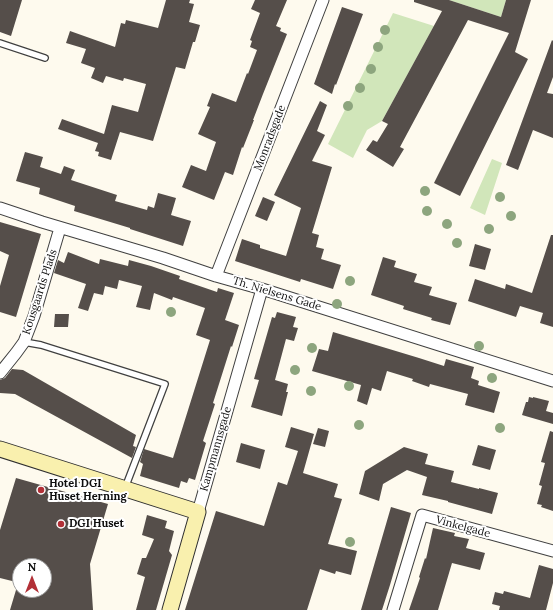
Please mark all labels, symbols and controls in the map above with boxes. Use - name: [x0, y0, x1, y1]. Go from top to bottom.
- street label: Monradsgade: [251, 103, 289, 173]
- street label: Kousgaards Plads: [20, 248, 60, 336]
- street label: Th. Nielsens Gade: [231, 274, 323, 314]
- street label: Kampmannsgade: [198, 405, 234, 493]
- place label: Hotel DGI Huset Herning: [49, 477, 127, 503]
- marker: Hotel DGI Huset Herning: [36, 485, 46, 495]
- street label: Vinkelgade: [434, 513, 492, 541]
- place label: DGI Huset: [69, 517, 124, 531]
- marker: DGI Huset: [56, 519, 66, 529]
- north arrow: [12, 558, 52, 598]
- text: N: [28, 560, 36, 574]

